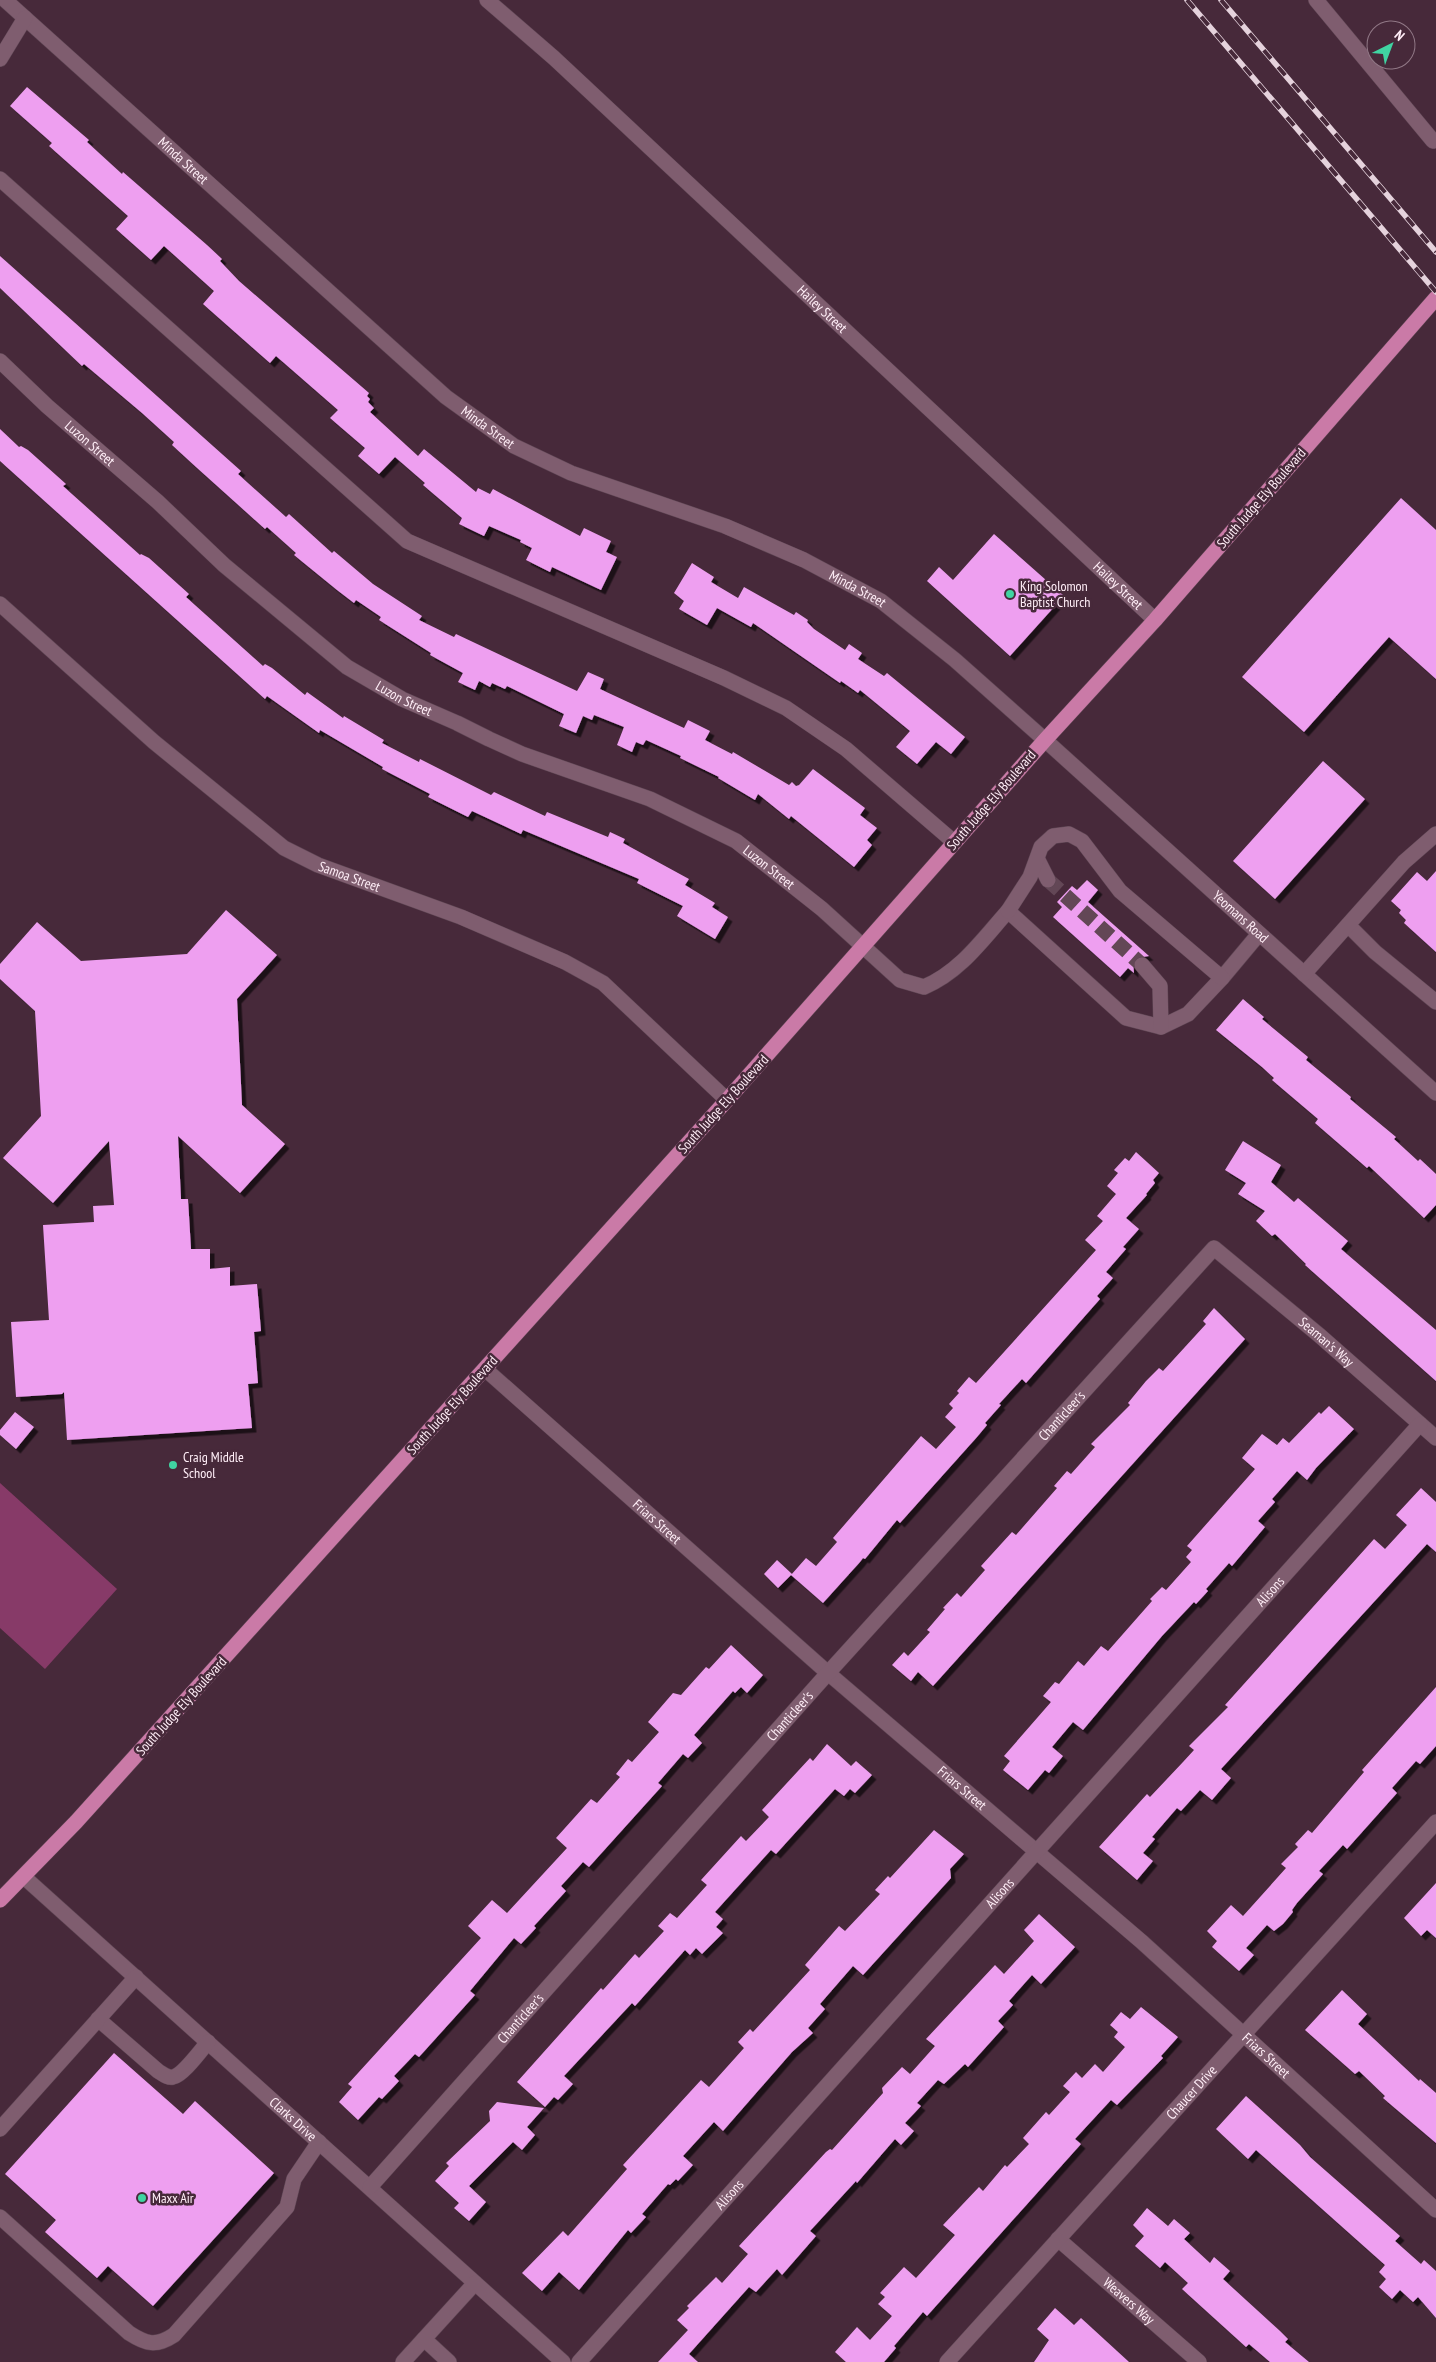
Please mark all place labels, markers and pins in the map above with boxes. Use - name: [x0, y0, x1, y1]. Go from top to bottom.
- place label: King Solomon Baptist Church: [1020, 577, 1090, 611]
- marker: King Solomon Baptist Church: [1004, 588, 1016, 600]
- place label: Craig Middle School: [183, 1448, 244, 1482]
- marker: Craig Middle School: [167, 1459, 179, 1471]
- place label: Maxx Air: [152, 2189, 194, 2207]
- marker: Maxx Air: [136, 2192, 148, 2204]

